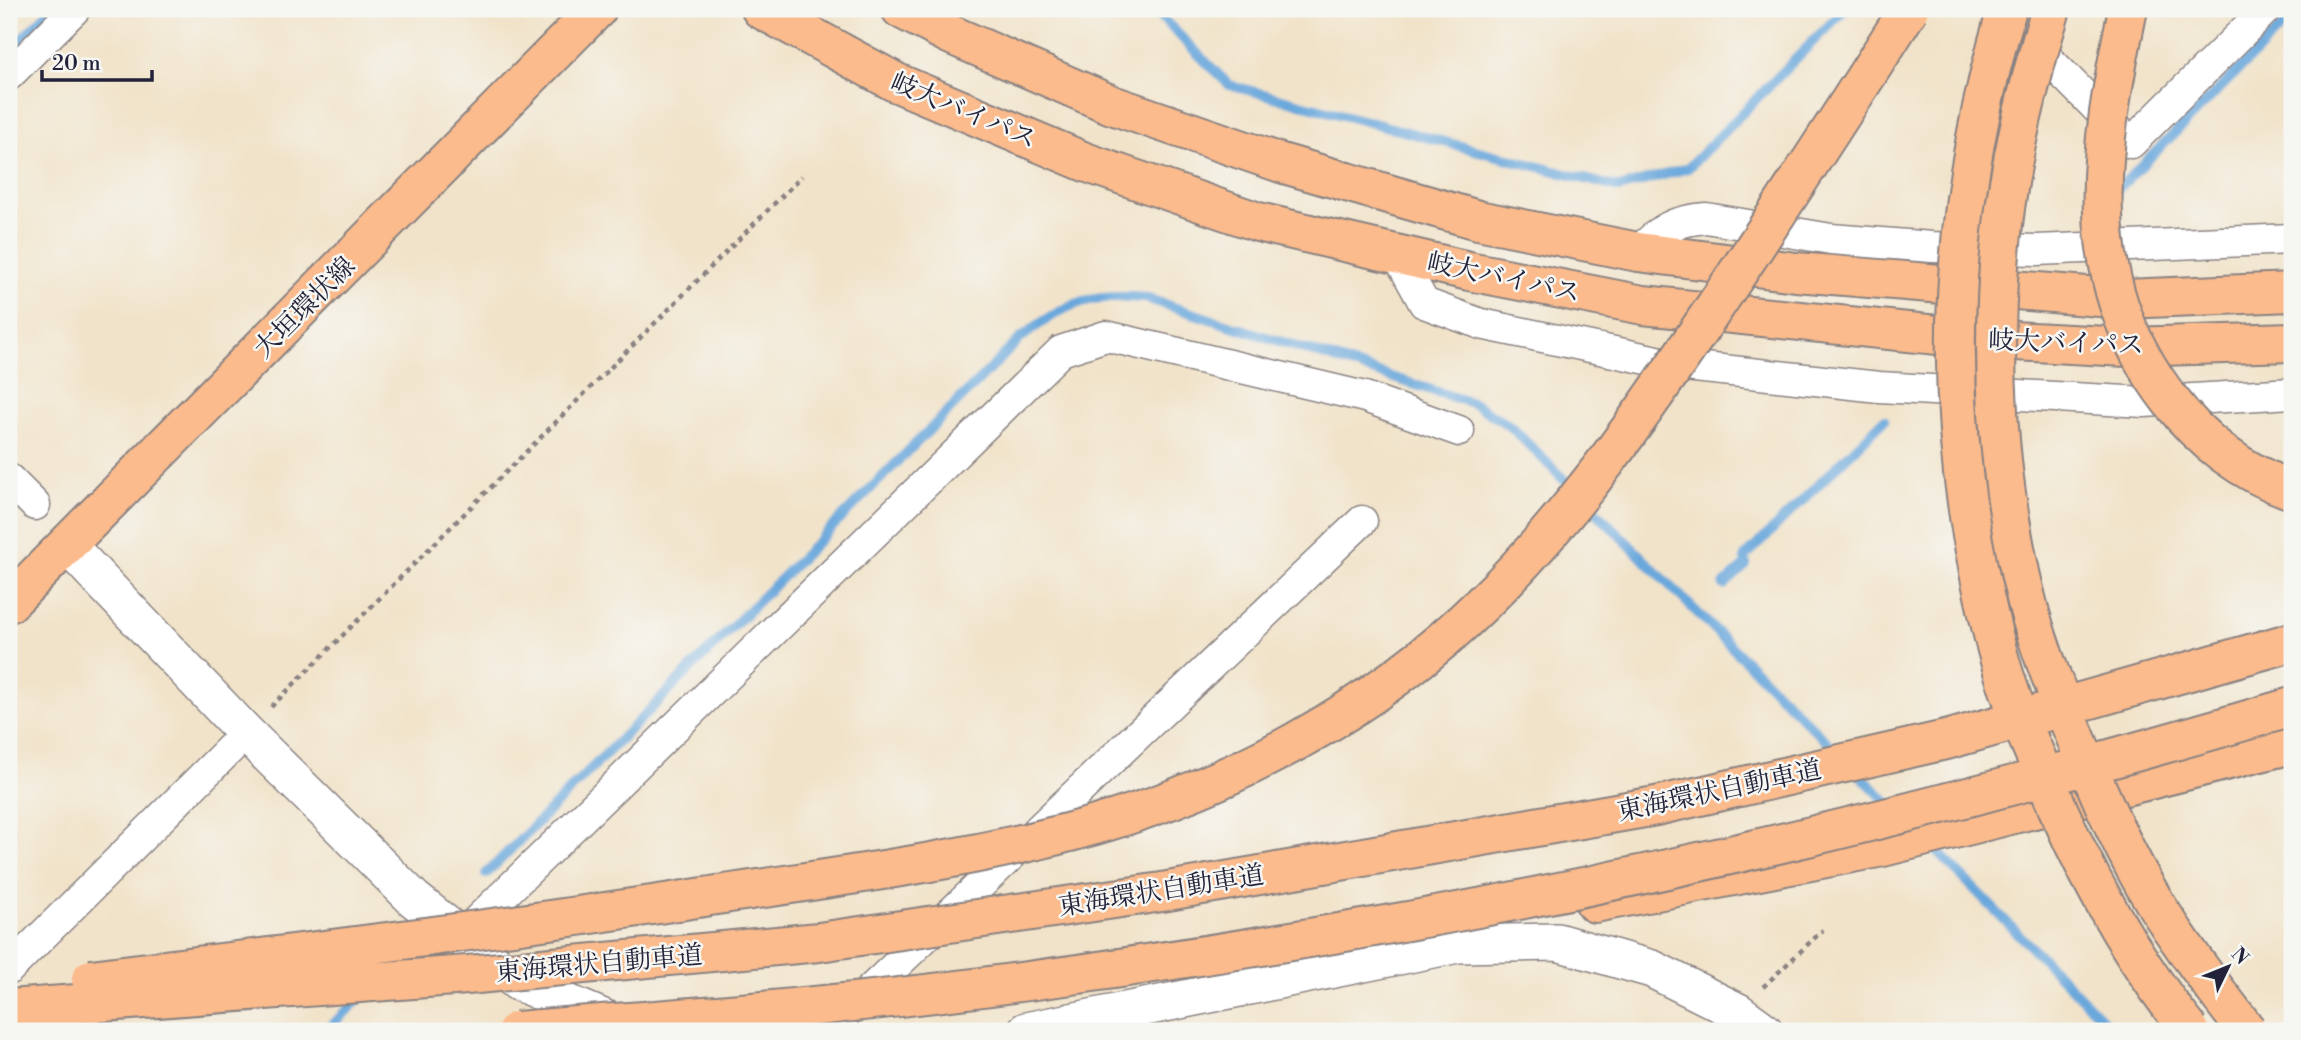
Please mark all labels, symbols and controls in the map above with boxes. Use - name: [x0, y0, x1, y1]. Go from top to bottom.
- scale bar: [42, 38, 152, 82]
- text: 20 m: [52, 51, 101, 77]
- street label: 岐大バイパス: [886, 66, 1041, 156]
- street label: 岐大バイパス: [1424, 246, 1583, 310]
- street label: 大垣環状線: [247, 250, 362, 365]
- street label: 岐大バイパス: [1988, 324, 2144, 362]
- street label: 東海環状自動車道: [1614, 754, 1824, 828]
- street label: 東海環状自動車道: [1056, 859, 1266, 923]
- north arrow: [2192, 932, 2262, 1002]
- street label: 東海環状自動車道: [494, 939, 704, 989]
- text: N: [2226, 942, 2254, 970]

